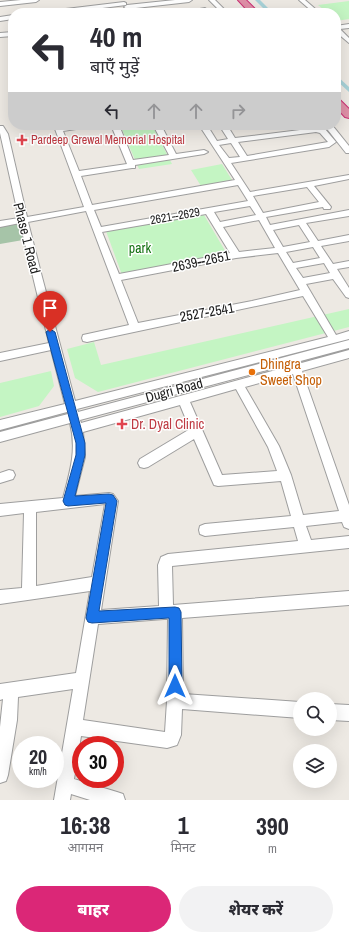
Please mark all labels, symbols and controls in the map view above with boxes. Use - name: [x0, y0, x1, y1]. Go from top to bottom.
- text: 40 m: [90, 18, 142, 56]
- icon: left: [24, 24, 76, 76]
- text: बाएँ मुड़ें: [90, 54, 139, 79]
- icon: left: [101, 100, 123, 122]
- icon: ahead: [143, 100, 165, 122]
- icon: ahead: [185, 100, 207, 122]
- icon: right: [227, 100, 249, 122]
- place label: Pardeep Grewal Memorial Hospital: [31, 132, 185, 148]
- marker: Pardeep Grewal Memorial Hospital: [16, 134, 28, 146]
- street label: Phase 1 Road: [9, 201, 45, 275]
- street label: 2621--2629: [149, 204, 201, 228]
- park label: park: [129, 239, 151, 257]
- street label: 2639--2651: [170, 246, 232, 276]
- pin: [33, 291, 67, 332]
- icon: arrive: [39, 297, 61, 319]
- street label: 2527-2541: [178, 298, 236, 326]
- place label: Dhingra Sweet Shop: [260, 355, 322, 389]
- marker: Dhingra Sweet Shop: [247, 367, 257, 377]
- street label: Dugri Road: [143, 374, 205, 406]
- place label: Dr. Dyal Clinic: [131, 415, 205, 433]
- marker: Dr. Dyal Clinic: [116, 418, 128, 430]
- position arrow: [154, 665, 196, 707]
- map controls: [293, 692, 337, 788]
- button: search: [293, 692, 337, 736]
- speed limit sign: 30: [72, 736, 124, 788]
- text: 20: [29, 743, 47, 770]
- button: layers: [293, 744, 337, 788]
- text: km/h: [29, 765, 47, 778]
- text: 16:38: [60, 809, 111, 841]
- text: 1: [178, 809, 189, 841]
- text: 390: [256, 810, 289, 842]
- text: आगमन: [68, 839, 103, 856]
- text: मिनट: [171, 839, 196, 856]
- text: m: [268, 840, 277, 857]
- button: बाहर: [16, 886, 171, 932]
- button: शेयर करें: [179, 886, 333, 932]

